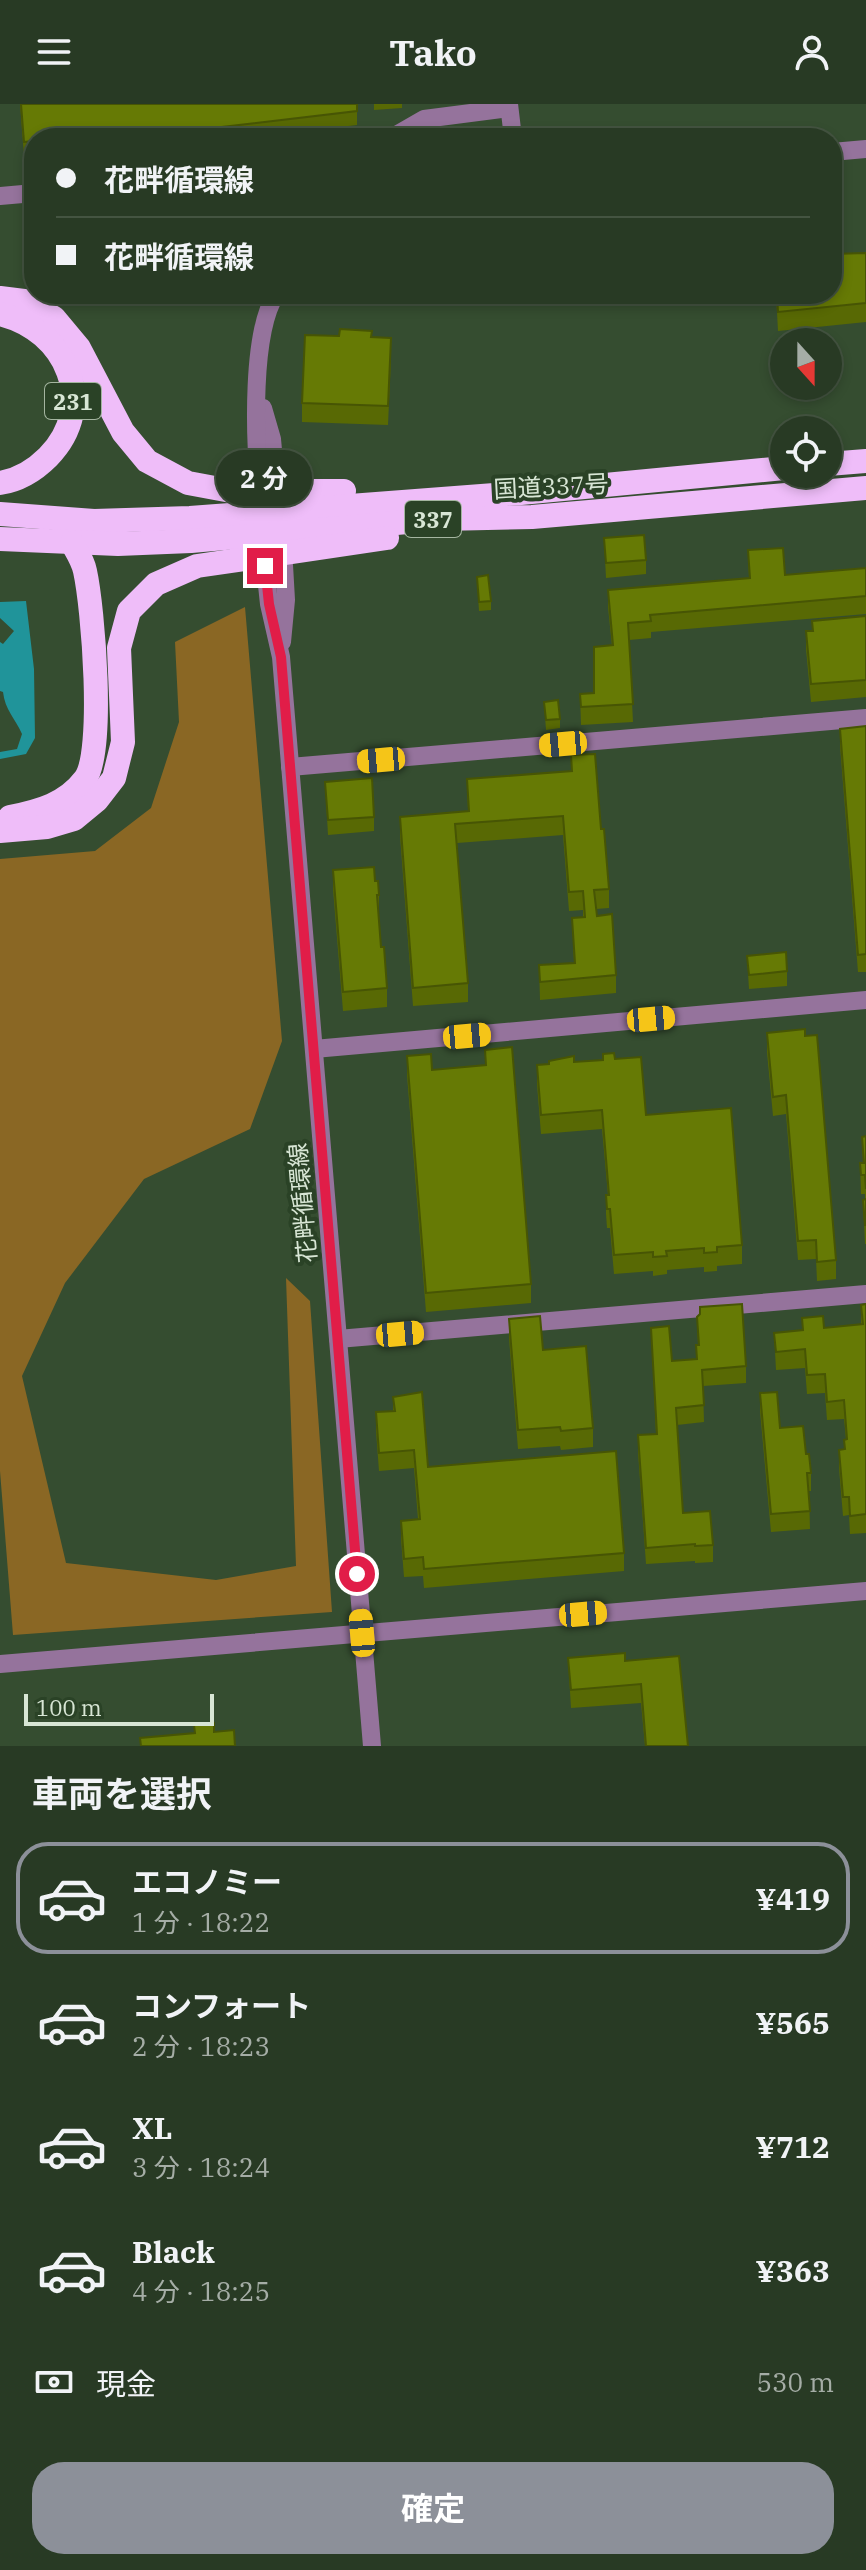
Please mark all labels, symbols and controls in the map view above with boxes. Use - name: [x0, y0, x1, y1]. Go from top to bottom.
- text: Tako: [389, 29, 477, 76]
- icon: menu: [32, 30, 76, 74]
- icon: person: [790, 30, 834, 74]
- text: 花畔循環線: [104, 160, 254, 199]
- text: 花畔循環線: [104, 237, 254, 276]
- north arrow: [770, 328, 842, 400]
- map controls: [770, 328, 842, 488]
- road number: 231: [45, 383, 101, 419]
- button: locate: [770, 416, 842, 488]
- callout: 2 分: [217, 450, 313, 506]
- text: 2 分: [240, 461, 288, 495]
- street label: 国道337号: [493, 467, 609, 505]
- road number: 337: [405, 501, 461, 537]
- route end: [247, 548, 283, 584]
- car: [538, 730, 588, 758]
- car: [356, 746, 406, 774]
- car: [626, 1005, 676, 1033]
- car: [442, 1022, 492, 1050]
- street label: 花畔循環線: [281, 1142, 323, 1264]
- car: [375, 1320, 425, 1348]
- route start: [339, 1556, 375, 1592]
- car: [558, 1600, 608, 1628]
- car: [348, 1608, 376, 1658]
- scale bar: [24, 1690, 214, 1726]
- text: 100 m: [36, 1693, 102, 1722]
- text: 車両を選択: [32, 1770, 212, 1817]
- icon: car: [36, 1862, 108, 1934]
- text: エコノミー: [132, 1862, 282, 1901]
- text: ¥419: [756, 1879, 830, 1918]
- text: 1 分 · 18:22: [132, 1905, 270, 1939]
- icon: car: [36, 1986, 108, 2058]
- text: コンフォート: [132, 1986, 311, 2025]
- text: ¥565: [756, 2003, 830, 2042]
- text: 2 分 · 18:23: [132, 2029, 270, 2063]
- text: XL: [132, 2108, 172, 2147]
- icon: car: [36, 2110, 108, 2182]
- text: ¥712: [756, 2127, 830, 2166]
- text: 3 分 · 18:24: [132, 2150, 270, 2184]
- text: Black: [132, 2232, 215, 2271]
- icon: car: [36, 2234, 108, 2306]
- text: ¥363: [756, 2251, 830, 2290]
- text: 4 分 · 18:25: [132, 2274, 270, 2308]
- icon: cash: [32, 2360, 76, 2404]
- text: 現金: [96, 2364, 156, 2403]
- text: 530 m: [756, 2365, 834, 2399]
- button: 確定: [32, 2462, 834, 2554]

